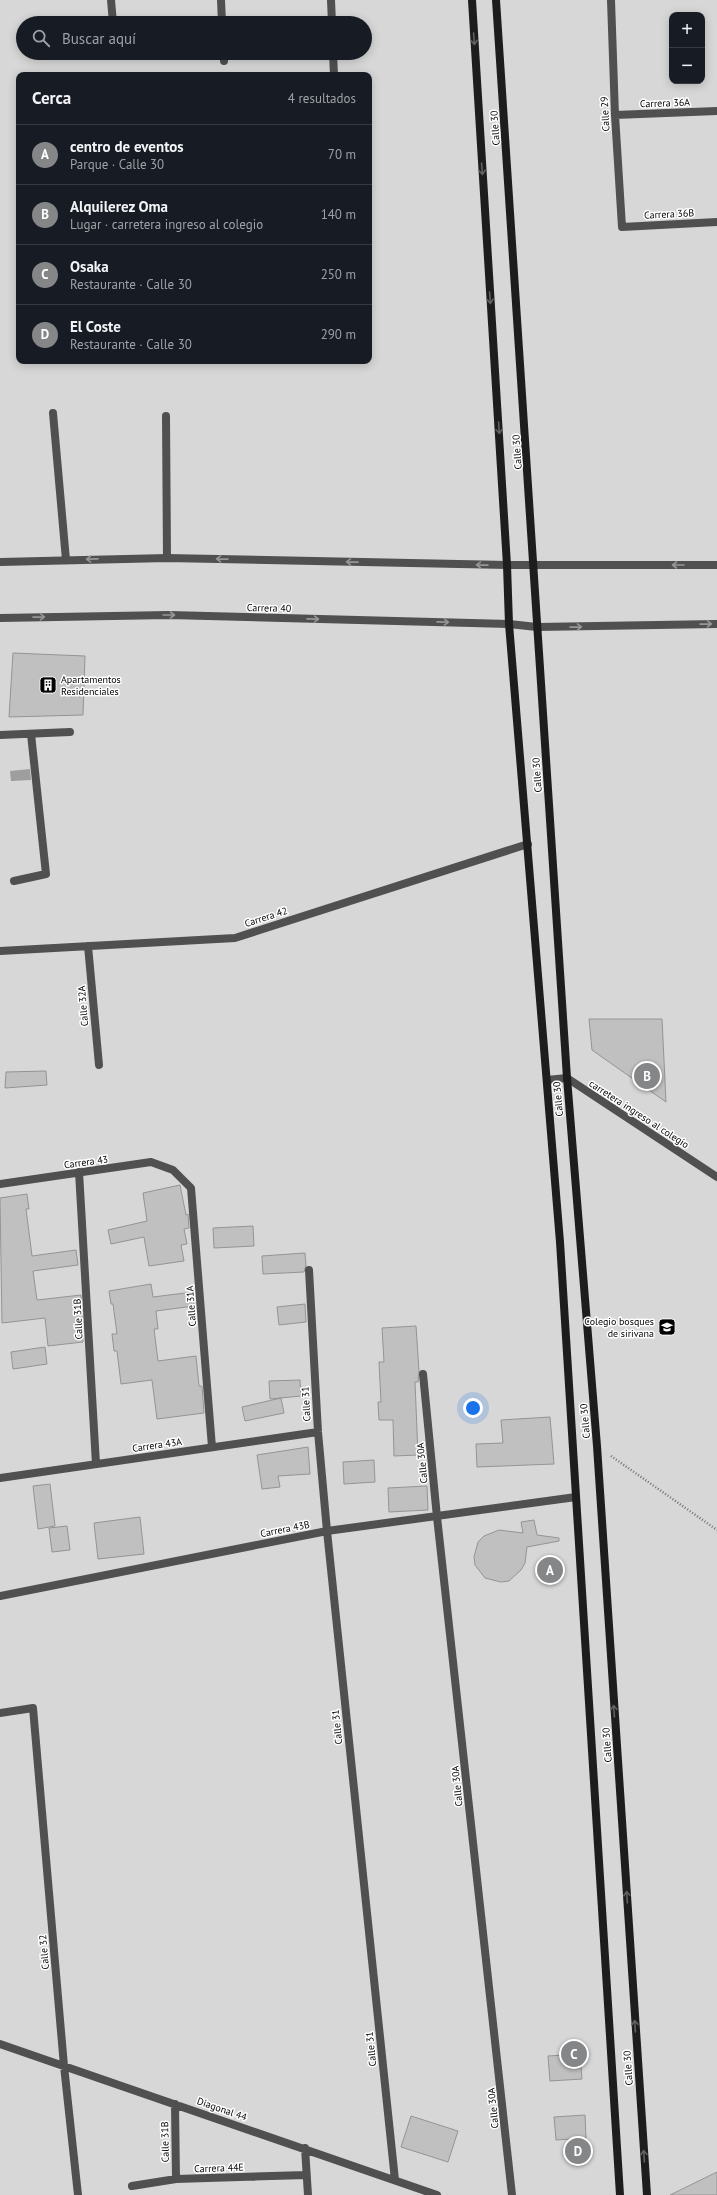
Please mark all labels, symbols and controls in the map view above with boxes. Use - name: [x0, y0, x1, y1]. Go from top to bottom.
- map controls: [669, 12, 705, 84]
- button: +: [669, 12, 705, 48]
- search box: [16, 16, 372, 60]
- icon: search: [30, 27, 52, 49]
- text: Buscar aquí: [62, 29, 136, 48]
- one-way arrow: [471, 32, 478, 45]
- button: −: [669, 48, 705, 84]
- text: Cerca: [32, 87, 71, 109]
- text: 4 resultados: [288, 90, 356, 107]
- street label: Calle 29: [598, 96, 612, 132]
- street label: Carrera 36A: [640, 96, 690, 110]
- street label: Calle 30: [487, 110, 503, 146]
- text: centro de eventos: [70, 137, 184, 156]
- text: A: [41, 146, 49, 163]
- text: 70 m: [328, 146, 356, 163]
- text: Parque · Calle 30: [70, 156, 164, 173]
- one-way arrow: [479, 162, 486, 175]
- text: Alquilerez Oma: [70, 197, 168, 216]
- text: B: [41, 206, 49, 223]
- text: 140 m: [321, 206, 356, 223]
- street label: Carrera 36B: [644, 206, 695, 222]
- text: Lugar · carretera ingreso al colegio: [70, 216, 263, 233]
- text: Osaka: [70, 257, 109, 276]
- text: C: [41, 266, 49, 283]
- text: 250 m: [321, 266, 356, 283]
- text: Restaurante · Calle 30: [70, 276, 192, 293]
- one-way arrow: [487, 291, 494, 304]
- text: El Coste: [70, 317, 121, 336]
- text: D: [41, 326, 49, 343]
- text: 290 m: [321, 326, 356, 343]
- text: Restaurante · Calle 30: [70, 336, 192, 353]
- one-way arrow: [495, 421, 502, 434]
- street label: Calle 30: [509, 434, 525, 470]
- one-way arrow: [86, 555, 99, 563]
- one-way arrow: [216, 555, 229, 563]
- one-way arrow: [346, 558, 359, 566]
- one-way arrow: [476, 561, 489, 569]
- one-way arrow: [672, 561, 685, 569]
- street label: Carrera 40: [247, 601, 292, 615]
- one-way arrow: [162, 611, 175, 619]
- one-way arrow: [32, 613, 45, 621]
- one-way arrow: [306, 615, 319, 623]
- one-way arrow: [436, 619, 449, 626]
- one-way arrow: [699, 620, 712, 628]
- one-way arrow: [569, 623, 582, 630]
- place label: Apartamentos Residenciales: [61, 673, 121, 698]
- building icon: Apartamentos Residenciales: [38, 675, 58, 695]
- street label: Calle 30: [529, 757, 545, 793]
- street label: Carrera 42: [243, 904, 289, 930]
- street label: Calle 32A: [75, 985, 91, 1027]
- pin: B: [634, 1061, 660, 1091]
- street label: carretera ingreso al colegio: [587, 1077, 691, 1151]
- street label: Calle 30: [550, 1080, 566, 1117]
- street label: Carrera 43: [63, 1152, 109, 1172]
- street label: Calle 31A: [183, 1285, 199, 1327]
- street label: Calle 31B: [70, 1298, 86, 1340]
- place label: Colegio bosques de sirivana: [584, 1315, 654, 1340]
- school or university icon: Colegio bosques de sirivana: [657, 1317, 677, 1337]
- street label: Calle 31: [299, 1386, 313, 1422]
- your location: [463, 1398, 483, 1418]
- street label: Calle 30: [577, 1402, 593, 1439]
- street label: Carrera 43A: [131, 1435, 183, 1455]
- street label: Calle 30A: [413, 1442, 431, 1484]
- street label: Carrera 43B: [259, 1518, 311, 1540]
- pin: A: [537, 1555, 563, 1585]
- one-way arrow: [611, 1705, 618, 1718]
- street label: Calle 31: [329, 1709, 345, 1745]
- street label: Calle 30: [599, 1727, 615, 1763]
- street label: Calle 30A: [448, 1765, 466, 1807]
- one-way arrow: [623, 1891, 630, 1904]
- street label: Calle 32: [36, 1934, 52, 1970]
- one-way arrow: [632, 2020, 639, 2033]
- street label: Calle 31: [363, 2031, 379, 2067]
- pin: C: [561, 2039, 587, 2069]
- street label: Calle 30: [620, 2050, 636, 2086]
- street label: Calle 30A: [484, 2087, 502, 2129]
- street label: Diagonal 44: [195, 2094, 249, 2124]
- street label: Calle 31B: [158, 2121, 172, 2163]
- pin: D: [565, 2136, 591, 2166]
- one-way arrow: [640, 2150, 647, 2163]
- street label: Carrera 44E: [194, 2161, 244, 2175]

